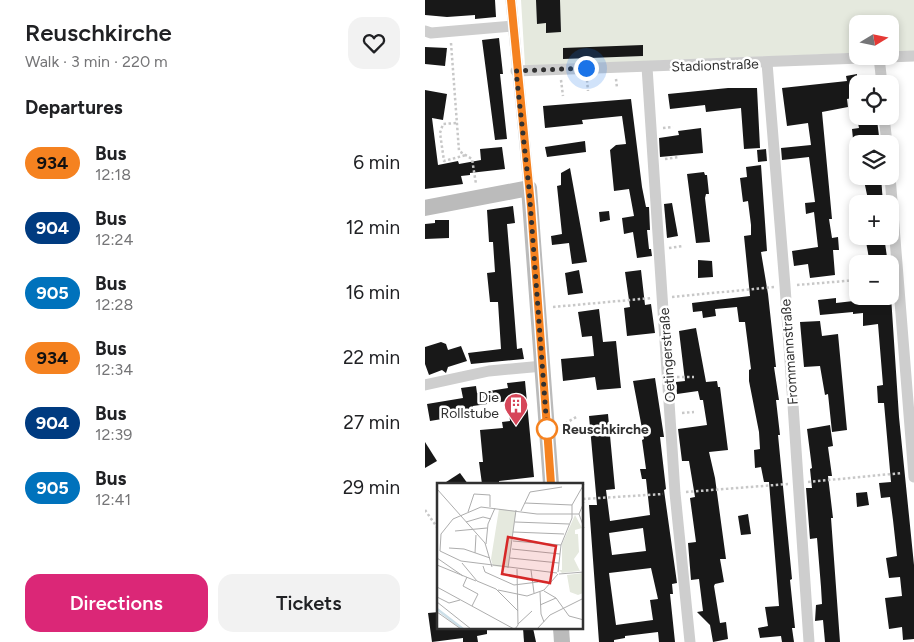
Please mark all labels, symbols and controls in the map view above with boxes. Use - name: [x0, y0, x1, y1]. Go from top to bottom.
- north arrow: [849, 15, 899, 65]
- map controls: [849, 15, 899, 305]
- button: heart: [348, 17, 400, 69]
- text: Reuschkirche: [25, 18, 172, 47]
- text: Walk · 3 min · 220 m: [25, 52, 168, 71]
- street label: Stadionstraße: [671, 55, 759, 76]
- your location: [574, 56, 599, 81]
- button: locate: [849, 75, 899, 125]
- text: Departures: [25, 96, 123, 119]
- button: layers: [849, 135, 899, 185]
- text: Bus: [95, 142, 126, 165]
- text: 6 min: [353, 151, 400, 174]
- text: 934: [37, 152, 68, 174]
- text: 12:18: [95, 165, 131, 184]
- button: +: [849, 195, 899, 245]
- text: Bus: [95, 207, 126, 230]
- text: 12 min: [346, 216, 400, 239]
- text: 904: [36, 217, 69, 239]
- text: 12:24: [95, 230, 133, 249]
- button: −: [849, 255, 899, 305]
- text: Bus: [95, 272, 126, 295]
- text: 16 min: [346, 281, 400, 304]
- text: 905: [36, 282, 69, 304]
- text: 12:28: [95, 295, 133, 314]
- street label: Frommannstraße: [777, 298, 802, 405]
- street label: Oetingerstraße: [656, 307, 679, 403]
- text: Bus: [95, 337, 126, 360]
- text: 22 min: [343, 346, 400, 369]
- text: 934: [37, 347, 68, 369]
- text: 12:34: [95, 360, 133, 379]
- place label: Die Rollstube: [440, 389, 499, 422]
- building icon: Die Rollstube: [503, 392, 529, 426]
- text: Bus: [95, 402, 126, 425]
- text: 27 min: [343, 411, 400, 434]
- text: 904: [36, 412, 69, 434]
- marker: Reuschkirche: [536, 418, 558, 440]
- place label: Reuschkirche: [562, 421, 649, 438]
- text: 12:39: [95, 425, 132, 444]
- text: Bus: [95, 467, 126, 490]
- text: 29 min: [343, 476, 400, 499]
- text: 905: [36, 477, 69, 499]
- inset map: [437, 483, 584, 630]
- text: 12:41: [95, 490, 131, 509]
- button: Directions: [25, 574, 208, 632]
- button: Tickets: [218, 574, 400, 632]

